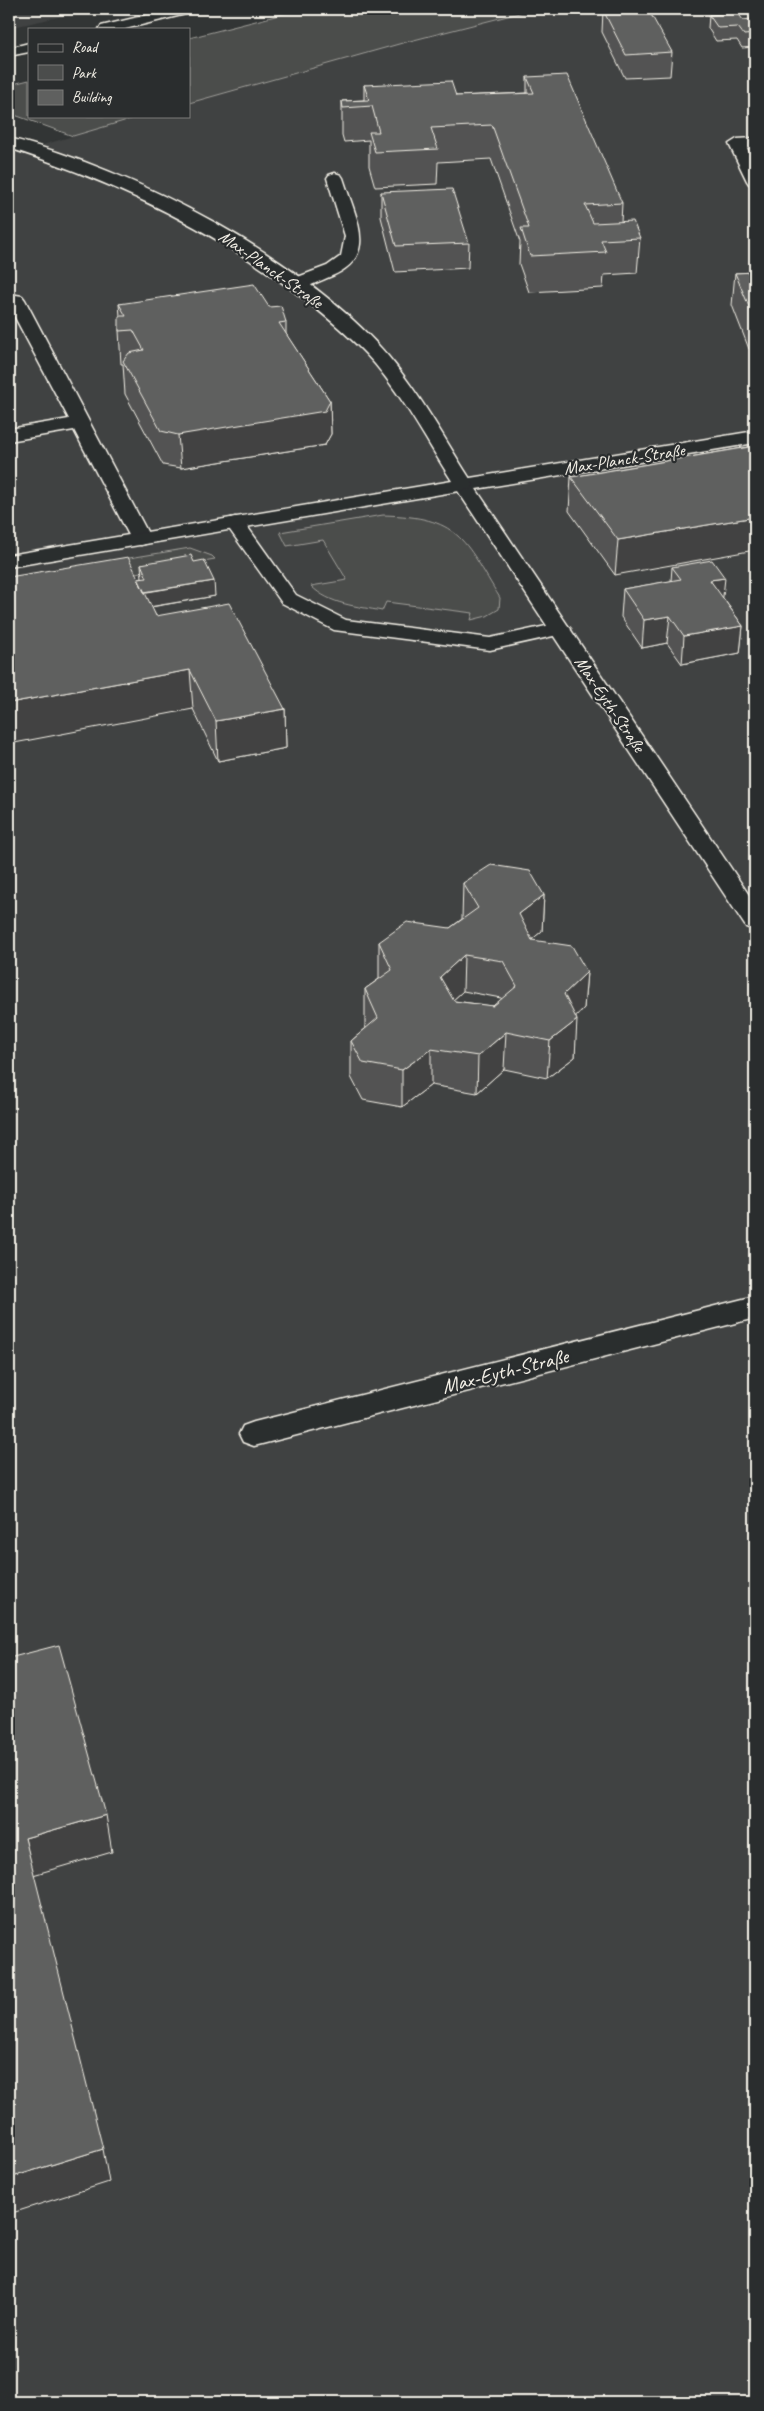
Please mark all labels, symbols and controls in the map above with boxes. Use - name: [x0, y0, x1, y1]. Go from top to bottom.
- legend: [28, 28, 190, 118]
- text: Road: [72, 38, 99, 57]
- text: Park: [72, 64, 97, 83]
- text: Building: [72, 88, 112, 107]
- street label: Max-Planck-Straße: [215, 225, 328, 314]
- street label: Max-Planck-Straße: [562, 438, 687, 479]
- street label: Max-Eyth-Straße: [570, 652, 651, 757]
- street label: Max-Eyth-Straße: [439, 1342, 573, 1399]

